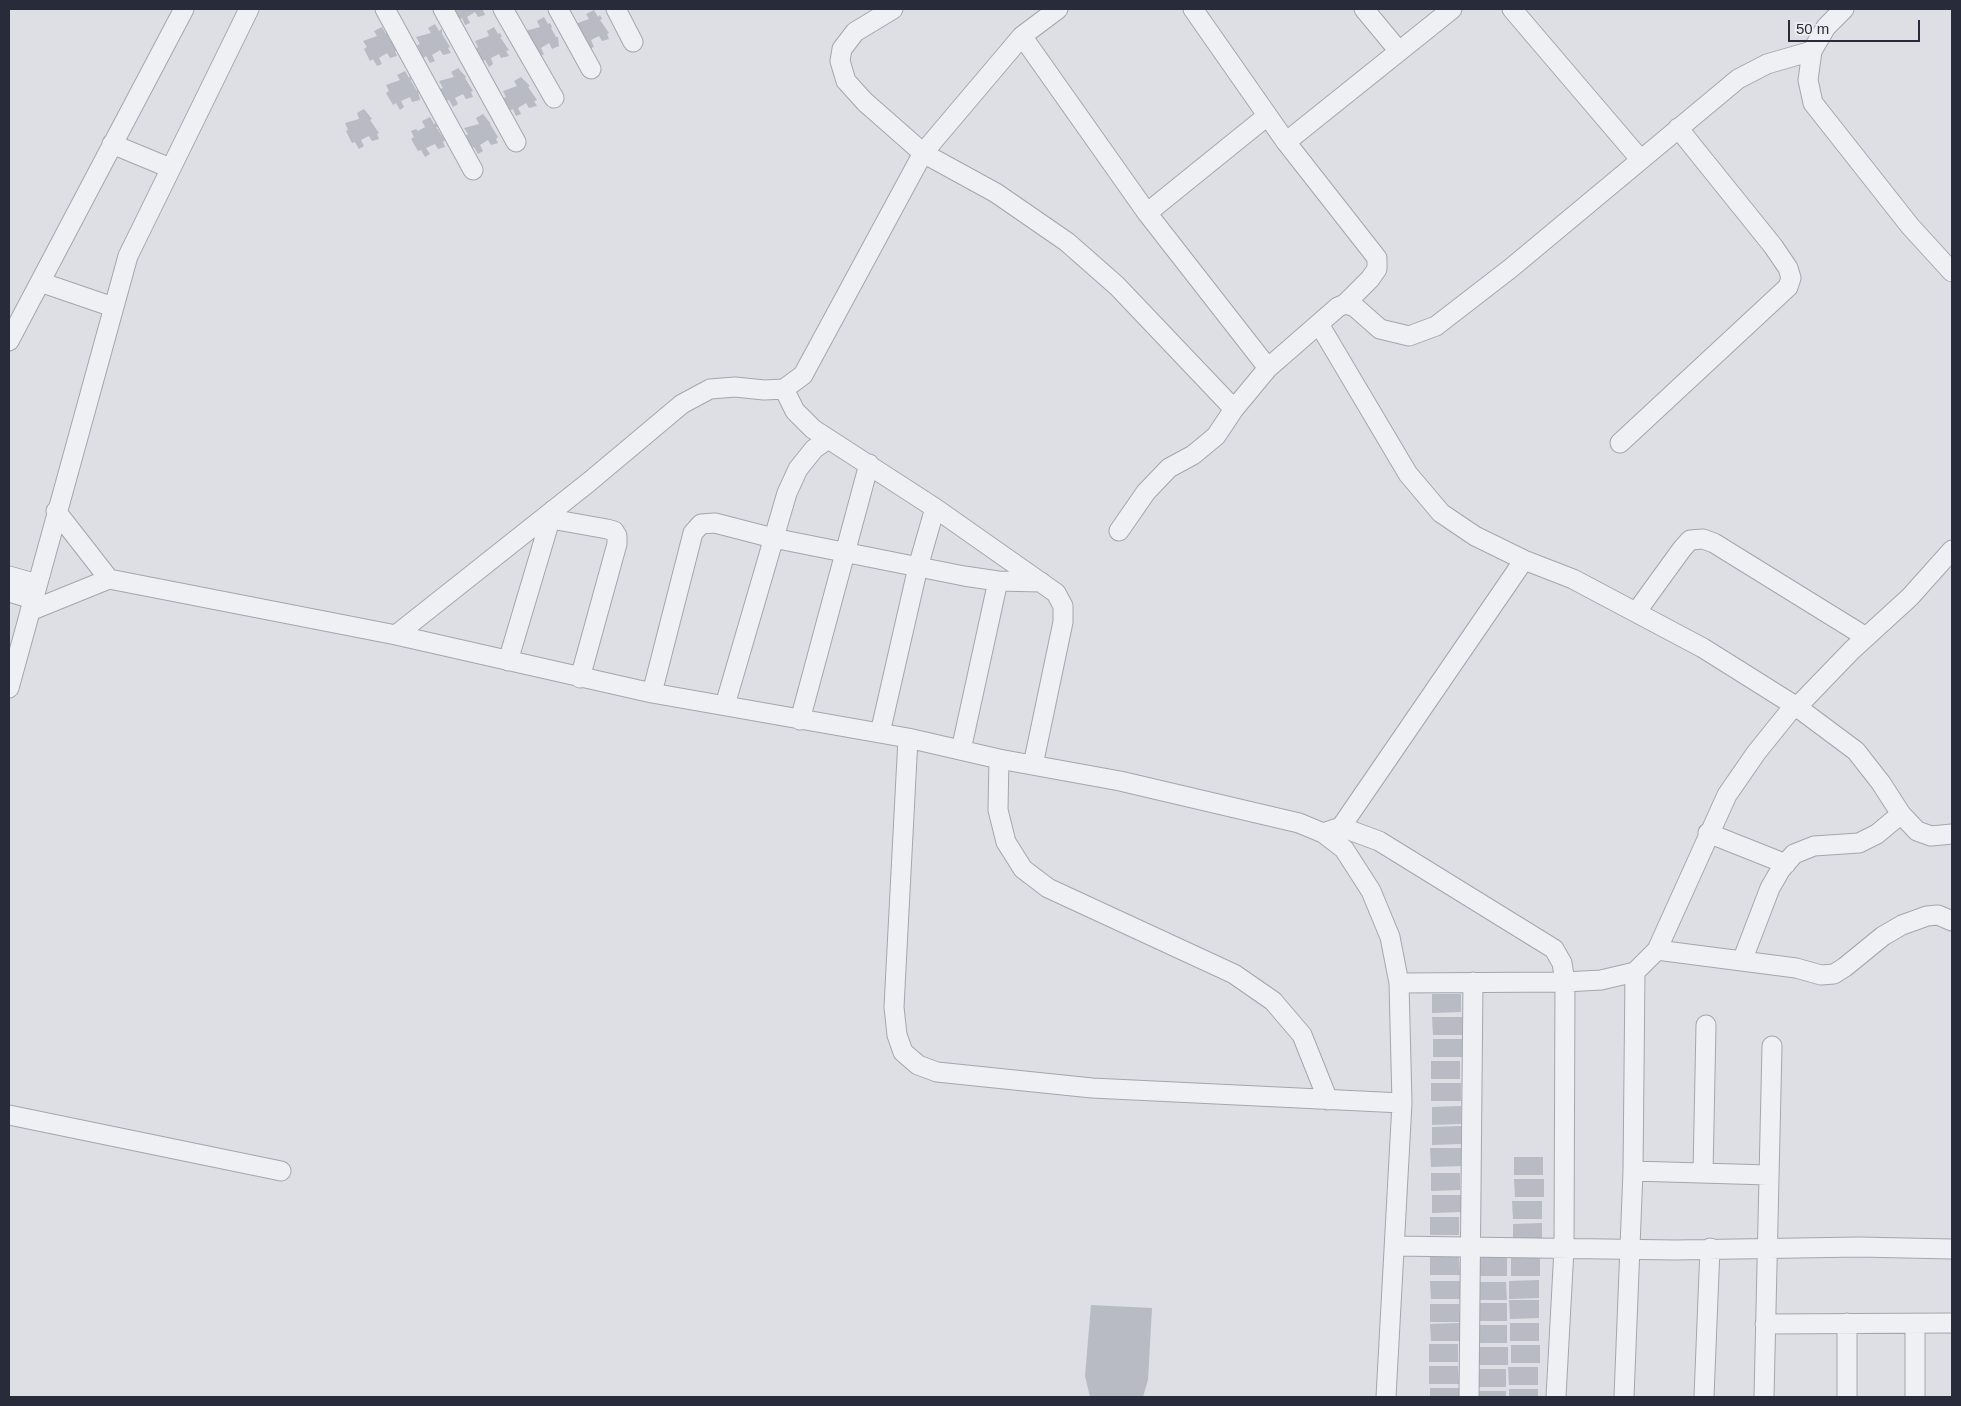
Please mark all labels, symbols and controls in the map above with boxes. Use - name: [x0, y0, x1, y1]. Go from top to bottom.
- scale bar: [1791, 10, 1924, 42]
- text: 50 m: [1796, 20, 1829, 37]

